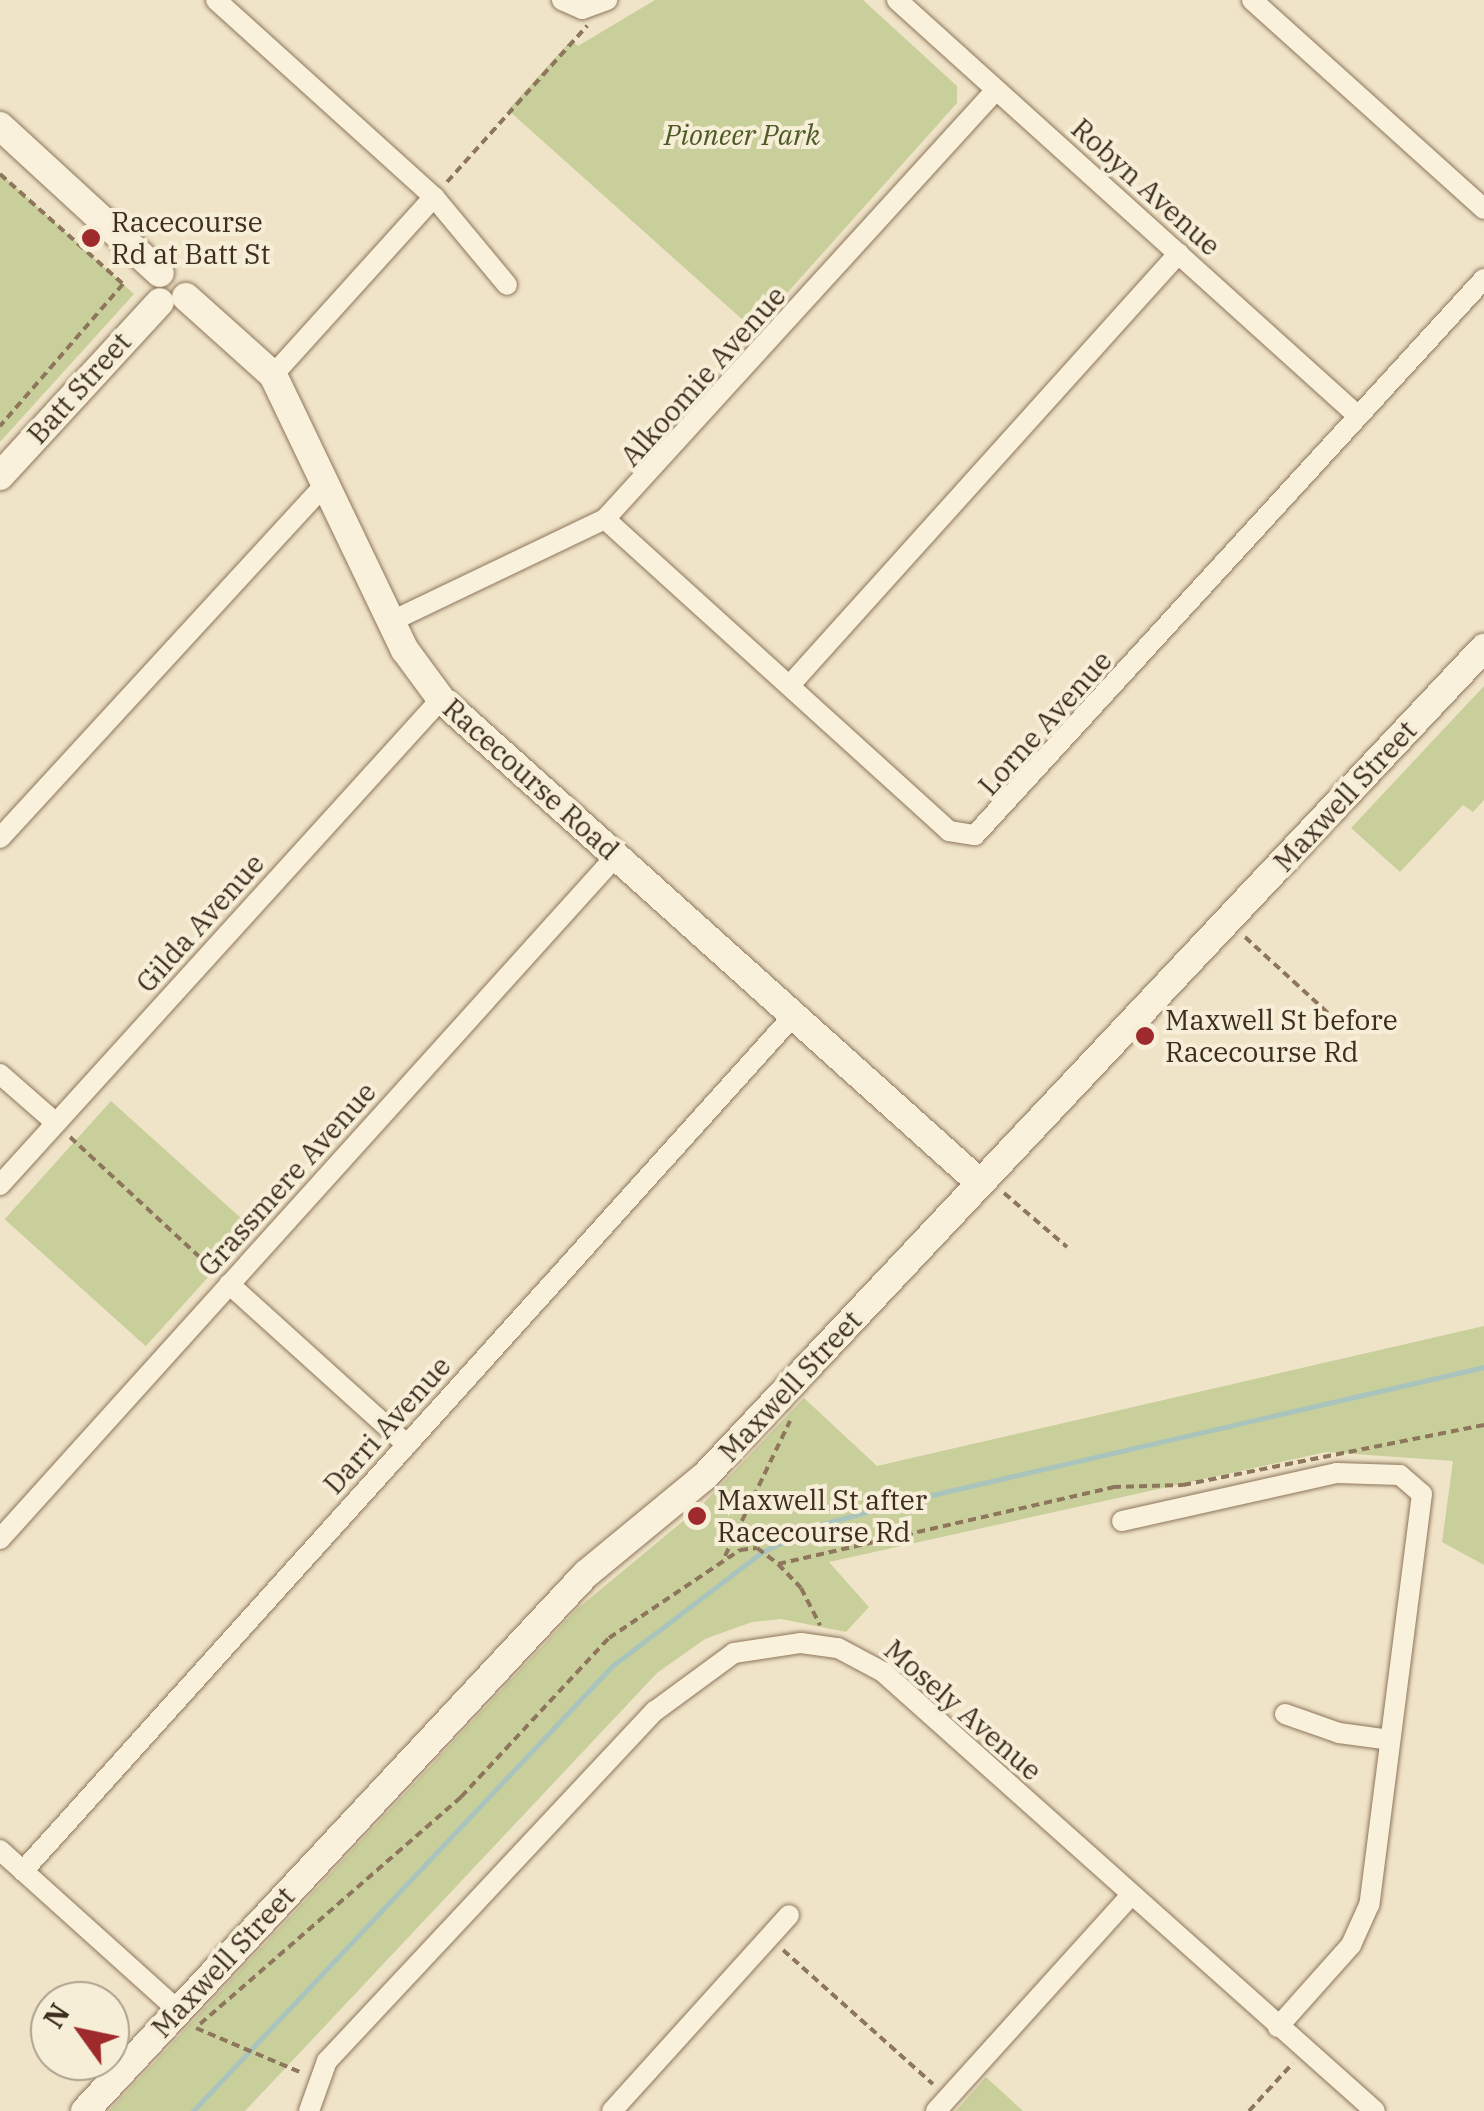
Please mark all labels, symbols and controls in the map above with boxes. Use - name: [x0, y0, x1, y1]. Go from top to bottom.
- street label: Robyn Avenue: [1065, 111, 1227, 263]
- park label: Pioneer Park: [664, 118, 820, 152]
- place label: Racecourse Rd at Batt St: [111, 205, 270, 271]
- marker: Racecourse Rd at Batt St: [80, 227, 102, 249]
- street label: Alkoomie Avenue: [613, 279, 793, 473]
- street label: Batt Street: [20, 325, 138, 451]
- street label: Lorne Avenue: [971, 644, 1119, 802]
- street label: Racecourse Road: [436, 691, 626, 867]
- street label: Maxwell Street: [1267, 714, 1423, 878]
- street label: Gilda Avenue: [129, 847, 271, 999]
- place label: Maxwell St before Racecourse Rd: [1165, 1003, 1398, 1069]
- marker: Maxwell St before Racecourse Rd: [1134, 1025, 1156, 1047]
- street label: Grassmere Avenue: [191, 1075, 383, 1283]
- street label: Maxwell Street: [712, 1304, 868, 1468]
- street label: Darri Avenue: [316, 1349, 458, 1501]
- place label: Maxwell St after Racecourse Rd: [717, 1483, 927, 1549]
- marker: Maxwell St after Racecourse Rd: [686, 1505, 708, 1527]
- street label: Mosely Avenue: [878, 1633, 1048, 1787]
- street label: Maxwell Street: [145, 1880, 301, 2044]
- north arrow: [30, 1981, 130, 2081]
- text: N: [35, 1996, 78, 2035]

